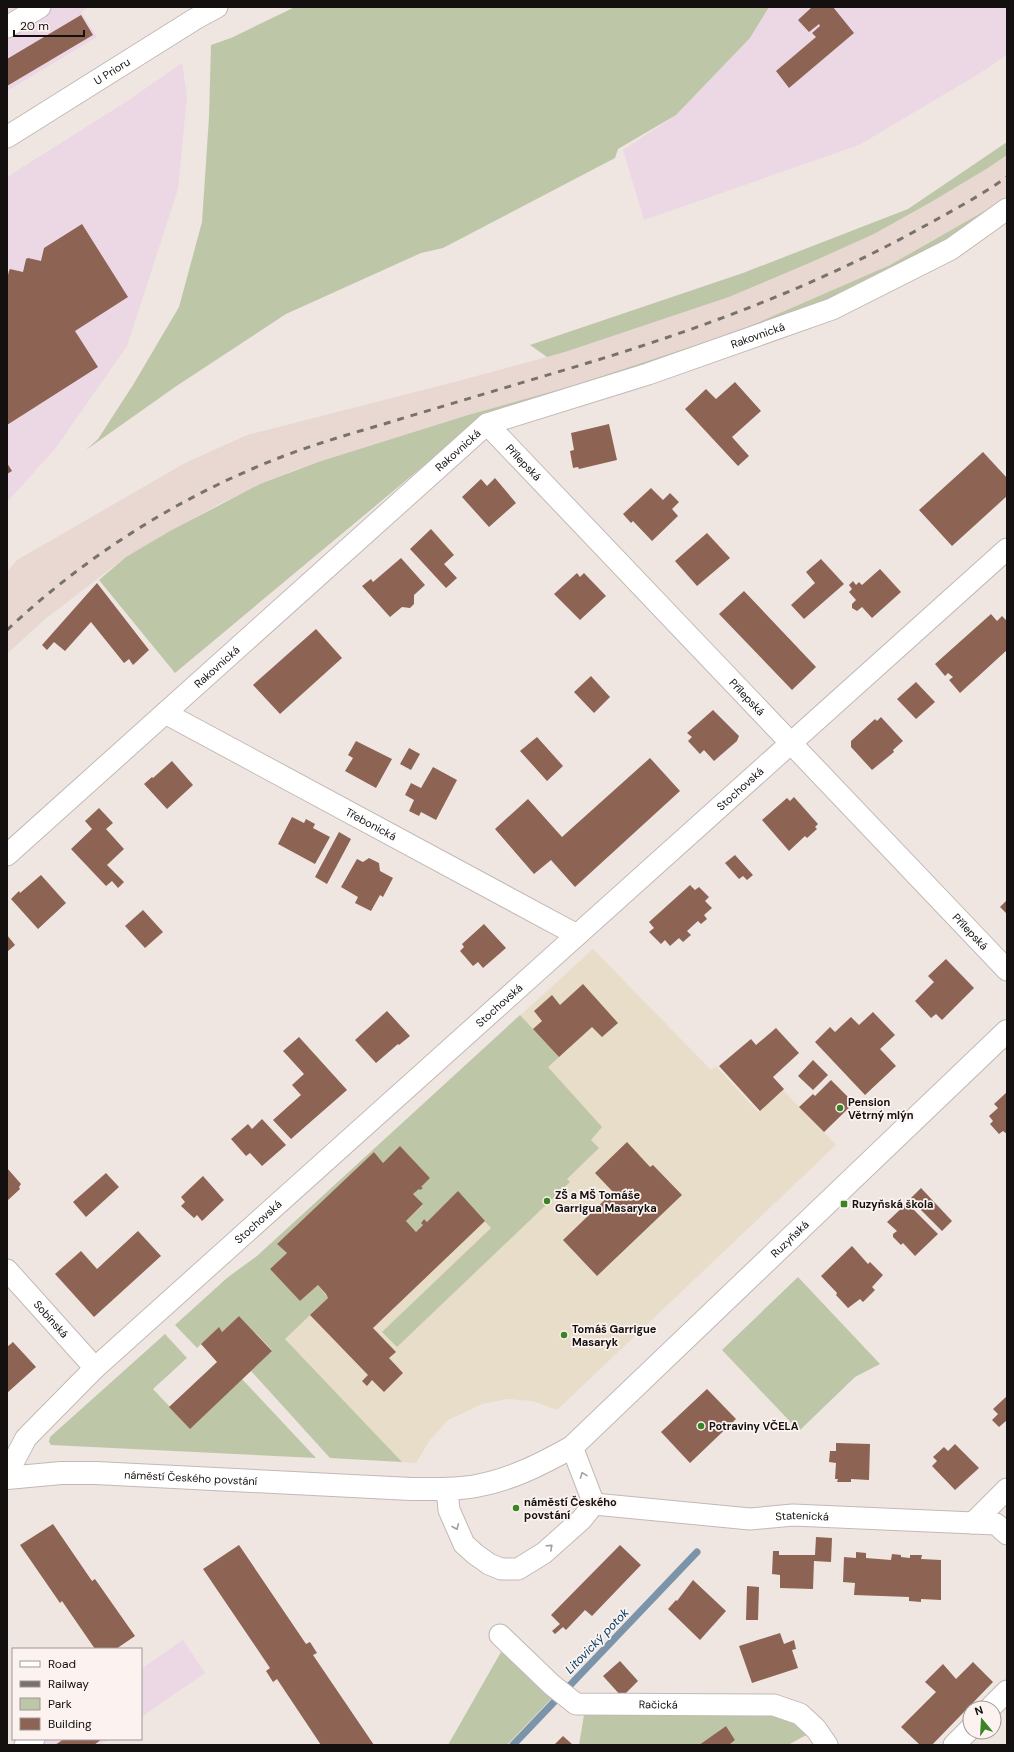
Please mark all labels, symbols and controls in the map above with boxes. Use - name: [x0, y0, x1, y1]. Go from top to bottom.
- scale bar: [14, 12, 84, 38]
- text: 20 m: [20, 18, 49, 34]
- street label: U Prioru: [91, 54, 133, 88]
- street label: Rakovnická: [729, 319, 787, 351]
- street label: Rakovnická: [432, 426, 484, 474]
- street label: Přílepská: [503, 441, 544, 484]
- street label: Rakovnická: [191, 643, 242, 691]
- street label: Přílepská: [726, 676, 768, 718]
- street label: Stochovská: [714, 764, 767, 813]
- street label: Třebonická: [343, 805, 399, 843]
- street label: Přílepská: [950, 910, 991, 953]
- street label: Stochovská: [473, 980, 525, 1030]
- place label: Pension Větrný mlýn: [848, 1095, 914, 1122]
- marker: Pension Větrný mlýn: [835, 1103, 845, 1113]
- place label: ZŠ a MŠ Tomáše Garrigua Masaryka: [555, 1188, 657, 1215]
- marker: ZŠ a MŠ Tomáše Garrigua Masaryka: [542, 1196, 552, 1206]
- street label: Stochovská: [232, 1197, 284, 1246]
- place label: Ruzyňská škola: [852, 1197, 933, 1211]
- marker: Ruzyňská škola: [839, 1199, 849, 1209]
- street label: Ruzyňská: [768, 1217, 812, 1260]
- street label: Sobínská: [31, 1297, 72, 1341]
- place label: Tomáš Garrigue Masaryk: [572, 1322, 657, 1349]
- marker: Tomáš Garrigue Masaryk: [559, 1330, 569, 1340]
- place label: Potraviny VČELA: [709, 1419, 799, 1433]
- marker: Potraviny VČELA: [696, 1421, 706, 1431]
- street label: náměstí Českého povstání: [124, 1467, 258, 1488]
- one-way arrow: [580, 1472, 588, 1479]
- place label: náměstí Českého povstání: [524, 1495, 617, 1522]
- marker: náměstí Českého povstání: [511, 1503, 521, 1513]
- street label: Statenická: [775, 1508, 829, 1524]
- one-way arrow: [451, 1522, 459, 1530]
- one-way arrow: [546, 1545, 553, 1552]
- water label: Litovický potok: [562, 1604, 633, 1677]
- legend: [12, 1648, 142, 1740]
- text: Road: [48, 1656, 76, 1672]
- text: Railway: [48, 1676, 89, 1692]
- text: Park: [48, 1696, 72, 1712]
- street label: Račická: [639, 1697, 678, 1712]
- north arrow: [962, 1700, 1002, 1740]
- text: N: [973, 1703, 985, 1718]
- text: Building: [48, 1716, 92, 1732]

